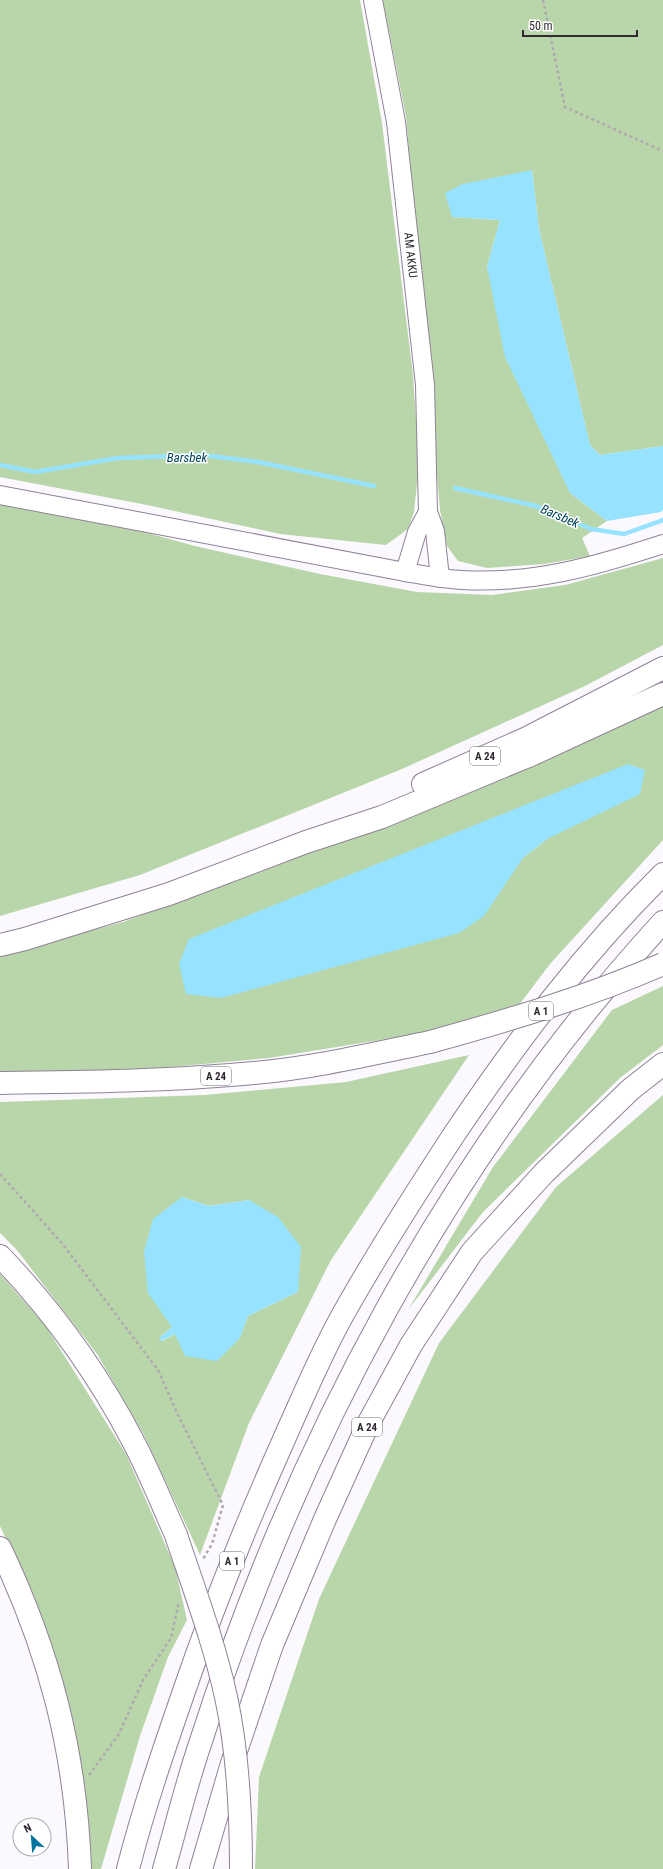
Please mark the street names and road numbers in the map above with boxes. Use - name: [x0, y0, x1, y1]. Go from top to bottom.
- street label: AM AKKU: [401, 232, 420, 279]
- road number: A 24: [470, 747, 500, 765]
- road number: A 1: [529, 1002, 553, 1020]
- road number: A 24: [201, 1067, 231, 1085]
- road number: A 24: [352, 1418, 382, 1436]
- road number: A 1: [220, 1552, 244, 1570]

